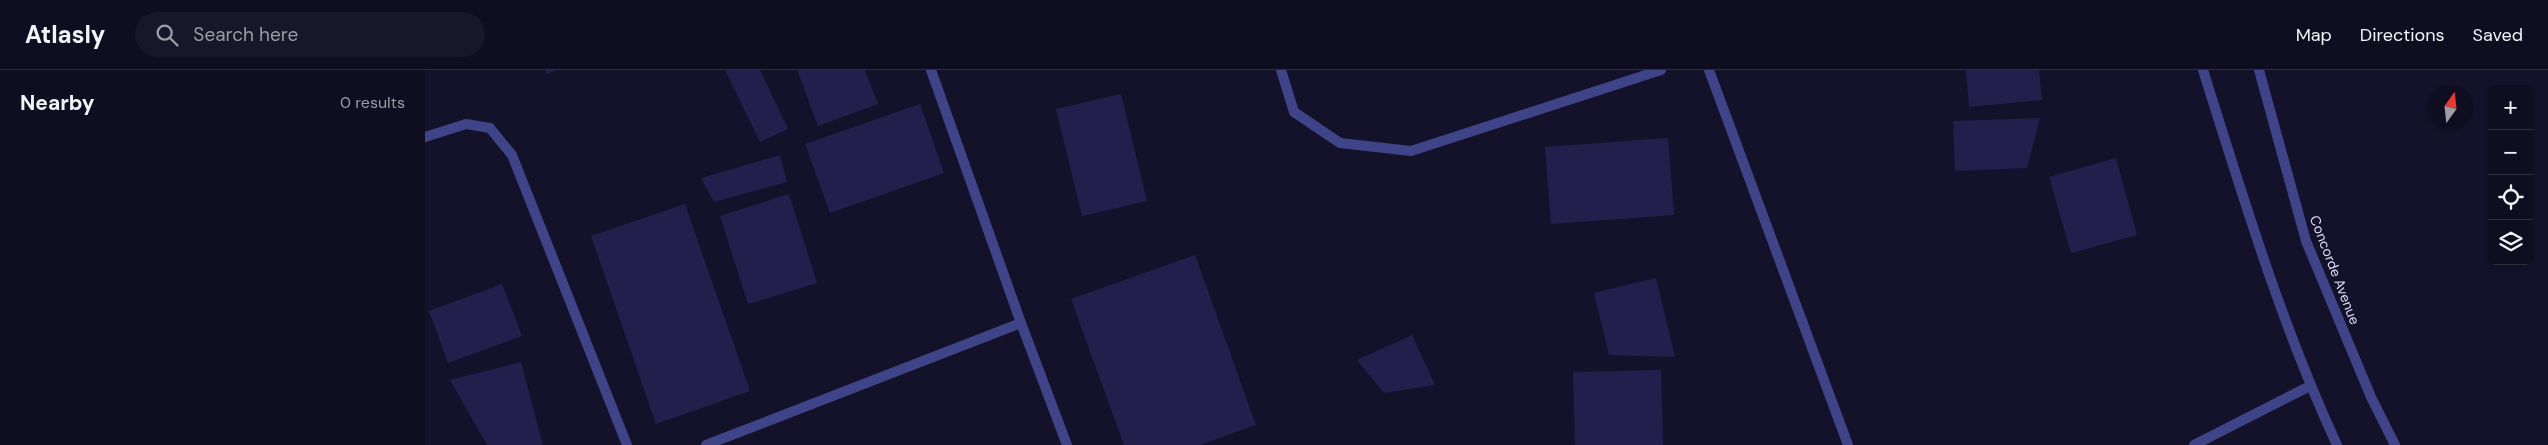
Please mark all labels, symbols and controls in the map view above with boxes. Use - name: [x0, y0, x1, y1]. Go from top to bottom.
- search box: [135, 12, 485, 57]
- text: Atlasly: [25, 19, 105, 50]
- icon: search: [153, 21, 181, 49]
- text: Search here: [193, 22, 298, 47]
- text: Map: [2296, 23, 2332, 47]
- text: Directions: [2360, 23, 2445, 47]
- text: Saved: [2473, 23, 2523, 47]
- north arrow: [2428, 85, 2473, 130]
- map controls: [2488, 85, 2533, 265]
- button: +: [2488, 85, 2533, 130]
- text: Nearby: [20, 89, 94, 117]
- text: 0 results: [340, 92, 405, 113]
- button: −: [2488, 130, 2533, 175]
- button: locate: [2488, 175, 2533, 220]
- street label: Concorde Avenue: [2306, 213, 2364, 327]
- button: layers: [2488, 220, 2533, 265]

